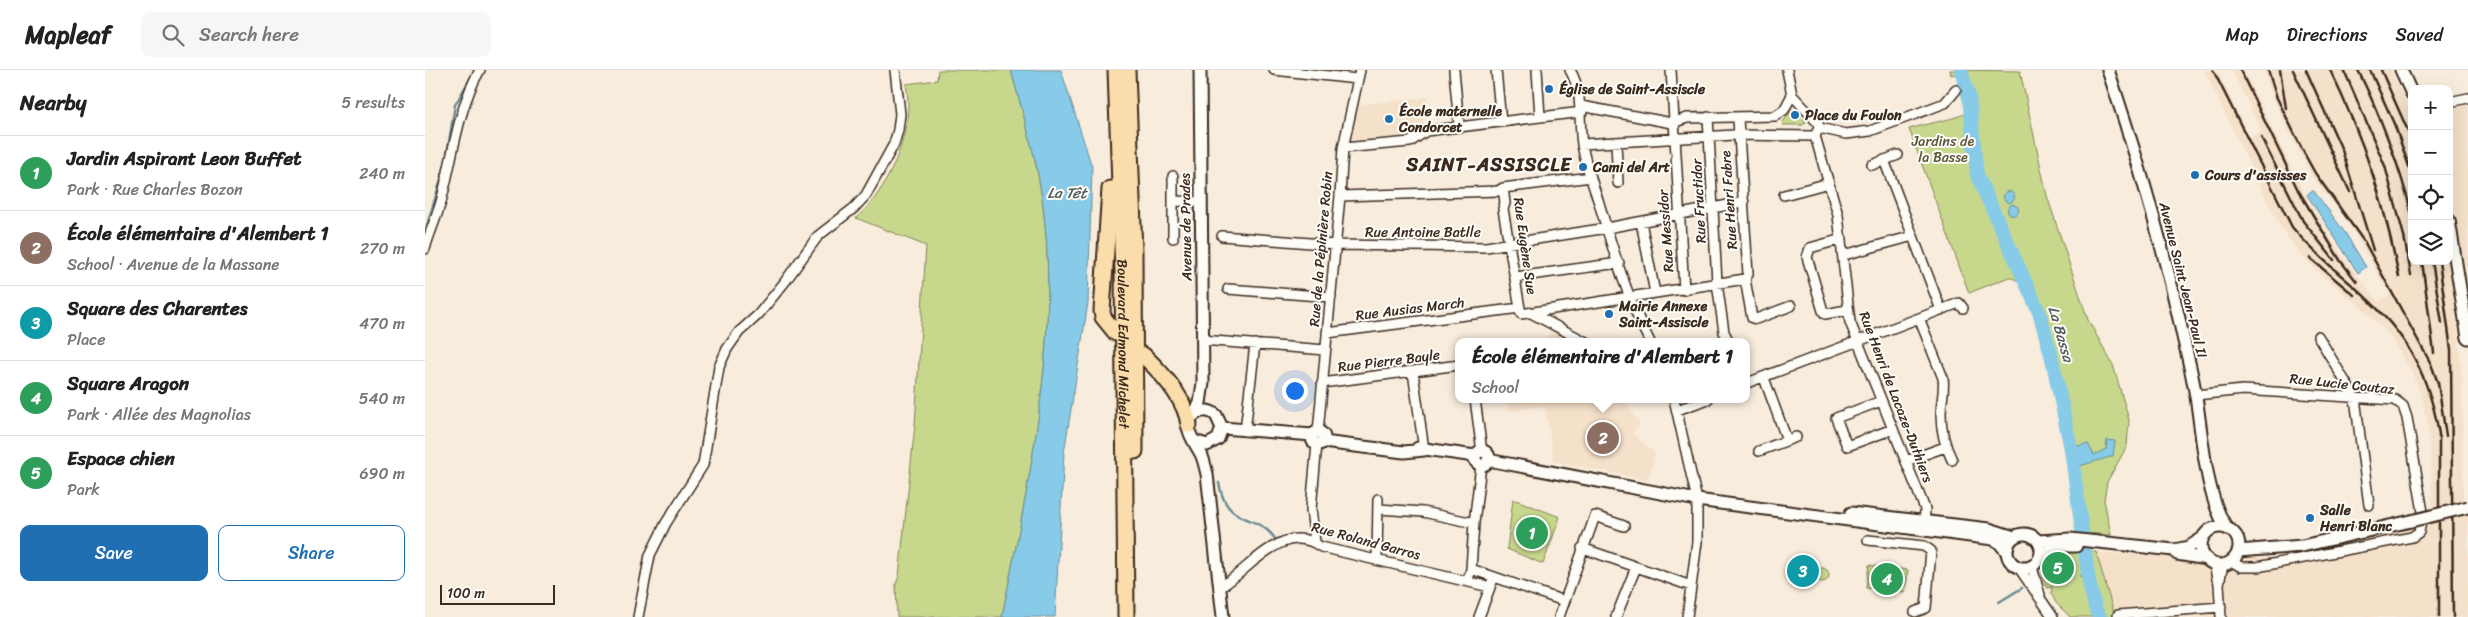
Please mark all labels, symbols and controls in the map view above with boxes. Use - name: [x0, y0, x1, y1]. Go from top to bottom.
- search box: [141, 12, 491, 57]
- text: Mapleaf: [25, 14, 111, 56]
- text: Search here: [199, 18, 299, 51]
- text: Map: [2226, 19, 2259, 51]
- text: Directions: [2287, 19, 2368, 51]
- text: Saved: [2396, 19, 2443, 51]
- icon: search: [159, 21, 187, 49]
- place label: Église de Saint-Assiscle: [1559, 77, 1706, 102]
- marker: Église de Saint-Assiscle: [1543, 83, 1555, 95]
- text: Nearby: [20, 84, 86, 122]
- map controls: [2408, 85, 2453, 265]
- button: +: [2408, 85, 2453, 130]
- text: 5 results: [341, 88, 405, 117]
- place label: École maternelle Condorcet: [1398, 99, 1502, 140]
- place label: Place du Foulon: [1805, 103, 1902, 128]
- marker: Place du Foulon: [1789, 109, 1801, 121]
- marker: École maternelle Condorcet: [1383, 113, 1395, 125]
- park label: Jardins de la Basse: [1911, 129, 1974, 170]
- button: −: [2408, 130, 2453, 175]
- text: Jardin Aspirant Leon Buffet: [67, 142, 302, 175]
- district label: SAINT-ASSISCLE: [1405, 148, 1572, 181]
- street label: Rue Henri Fabre: [1713, 150, 1745, 250]
- place label: Cami del Art: [1592, 155, 1671, 180]
- street label: Rue Fructidor: [1684, 157, 1714, 244]
- text: 1: [33, 159, 39, 188]
- text: 240 m: [359, 159, 405, 188]
- marker: Cami del Art: [1577, 161, 1589, 173]
- place label: Cours d'assisses: [2204, 163, 2307, 188]
- marker: Cours d'assisses: [2189, 169, 2201, 181]
- street label: Rue de la Pépinière Robin: [1302, 170, 1340, 328]
- street label: Avenue de Prades: [1173, 173, 1199, 282]
- text: Park · Rue Charles Bozon: [67, 175, 243, 204]
- button: locate: [2408, 175, 2453, 220]
- water label: La Têt: [1047, 180, 1088, 206]
- street label: Rue Messidor: [1651, 188, 1681, 273]
- street label: Rue Eugène Sue: [1506, 196, 1544, 296]
- street label: Avenue Saint Jean-Paul II: [2151, 198, 2215, 361]
- text: École élémentaire d'Alembert 1: [67, 217, 329, 250]
- street label: Rue Antoine Batlle: [1365, 220, 1481, 245]
- button: layers: [2408, 220, 2453, 265]
- text: 2: [31, 234, 41, 263]
- text: 270 m: [360, 234, 405, 263]
- text: School · Avenue de la Massane: [67, 250, 280, 279]
- street label: Boulevard Edmond Michelet: [1110, 259, 1137, 430]
- street label: Rue Ausias March: [1354, 290, 1466, 328]
- text: Square des Charentes: [67, 292, 248, 325]
- place label: Mairie Annexe Saint-Assiscle: [1618, 294, 1709, 335]
- water label: La Bassa: [2041, 303, 2082, 366]
- marker: Mairie Annexe Saint-Assiscle: [1603, 308, 1615, 320]
- street label: Rue Henri de Lacaze-Duthiers: [1852, 308, 1940, 487]
- text: 3: [32, 309, 40, 338]
- text: 470 m: [359, 309, 405, 338]
- text: Place: [67, 325, 106, 354]
- popup: [1455, 338, 1750, 403]
- text: École élémentaire d'Alembert 1: [1472, 340, 1733, 373]
- street label: Rue Pierre Bayle: [1337, 342, 1441, 380]
- street label: Rue Lucie Coutaz: [2288, 366, 2396, 402]
- text: Square Aragon: [67, 367, 189, 400]
- text: School: [1472, 373, 1519, 402]
- your location: [1282, 378, 1308, 404]
- text: 4: [31, 384, 41, 413]
- text: 540 m: [359, 384, 405, 413]
- text: Park · Allée des Magnolias: [67, 400, 251, 429]
- pin: 2: [1587, 419, 1619, 457]
- text: Espace chien: [67, 442, 175, 475]
- text: 5: [31, 459, 41, 488]
- text: 690 m: [360, 459, 405, 488]
- text: Park: [67, 475, 100, 504]
- place label: Salle Henri Blanc: [2319, 498, 2392, 539]
- marker: Salle Henri Blanc: [2304, 512, 2316, 524]
- street label: Rue Roland Garros: [1309, 514, 1423, 568]
- pin: 1: [1516, 514, 1548, 552]
- button: Save: [20, 525, 208, 581]
- button: Share: [218, 525, 405, 581]
- pin: 5: [2042, 549, 2074, 587]
- pin: 3: [1787, 552, 1819, 590]
- pin: 4: [1871, 560, 1903, 598]
- text: 100 m: [447, 581, 485, 606]
- scale bar: [440, 582, 555, 605]

